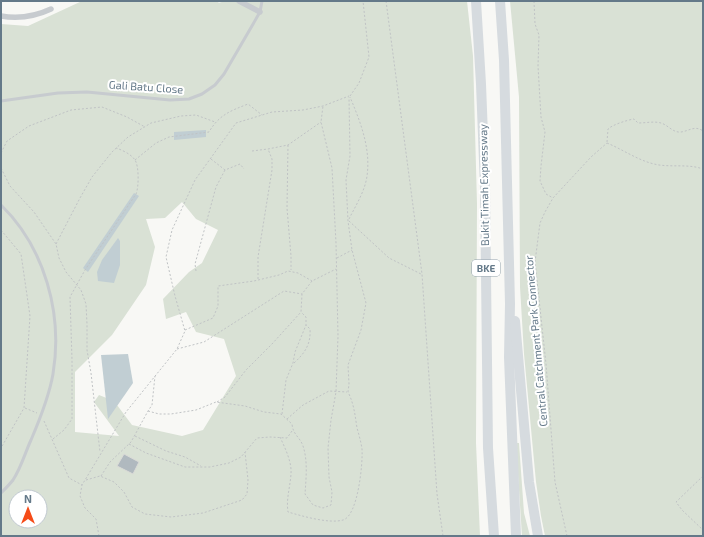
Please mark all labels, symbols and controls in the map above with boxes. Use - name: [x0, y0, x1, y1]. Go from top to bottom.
- street label: Gali Batu Close: [108, 77, 184, 96]
- street label: Bukit Timah Expressway: [476, 124, 491, 246]
- street label: Central Catchment Park Connector: [521, 254, 549, 427]
- road number: BKE: [472, 260, 500, 276]
- north arrow: [8, 489, 48, 529]
- text: N: [24, 492, 32, 505]

